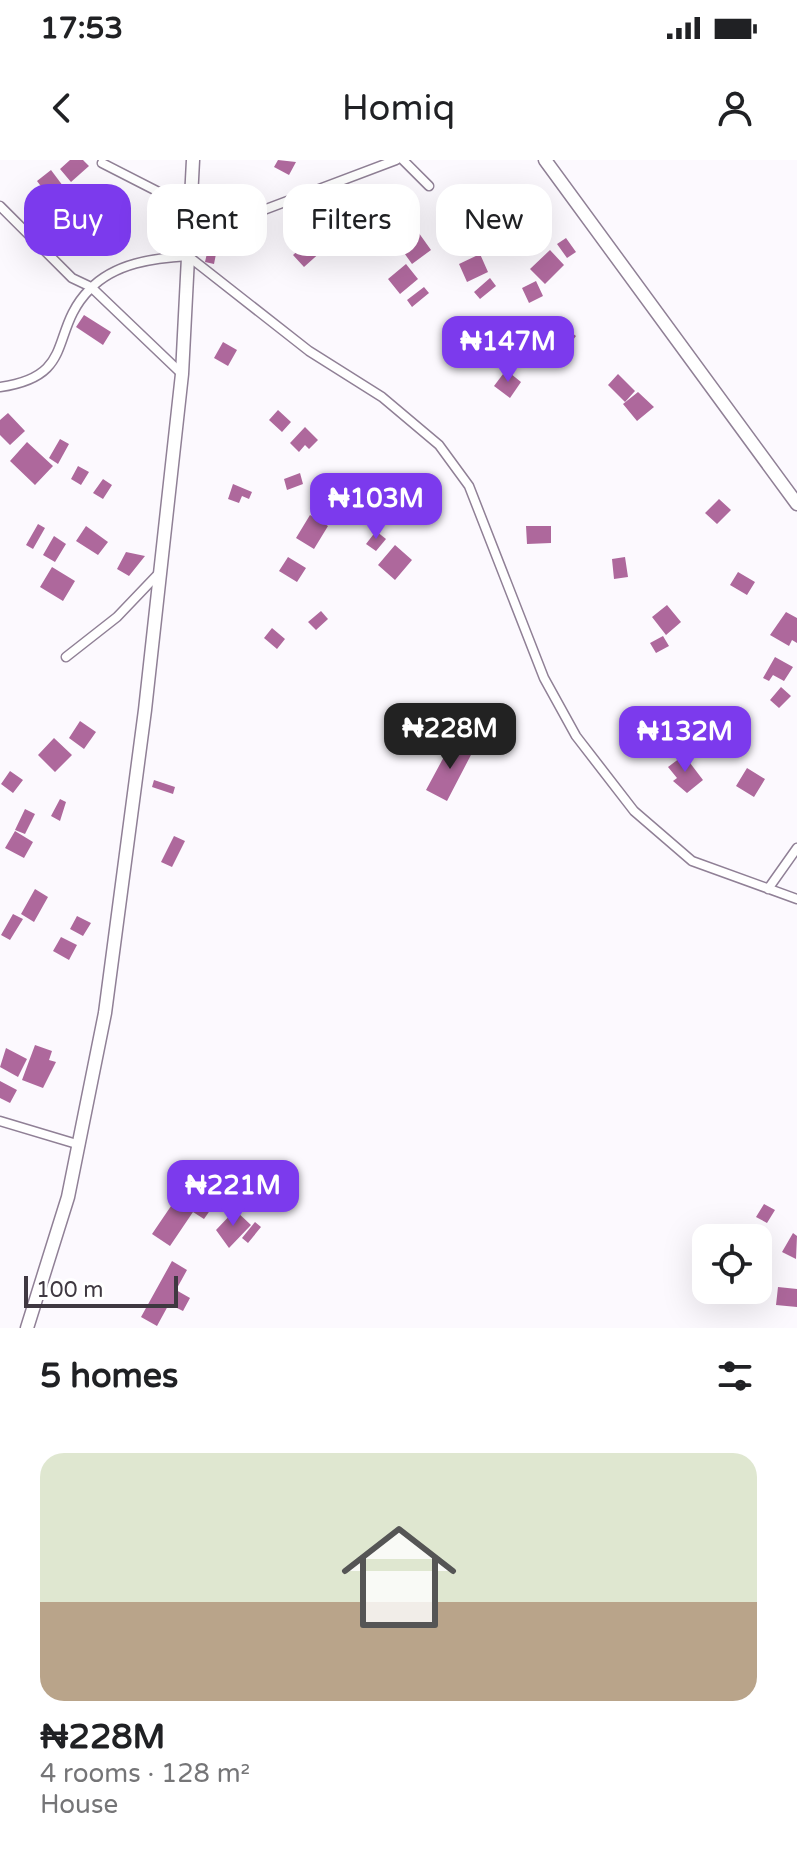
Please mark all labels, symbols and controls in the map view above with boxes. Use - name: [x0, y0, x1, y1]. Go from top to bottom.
- text: 17:53: [40, 10, 123, 47]
- icon: back: [40, 86, 84, 130]
- icon: person: [713, 86, 757, 130]
- text: Homiq: [342, 87, 455, 130]
- chip: Buy: [24, 184, 131, 256]
- chip: Rent: [147, 184, 267, 256]
- chip: Filters: [283, 184, 420, 256]
- chip: New: [436, 184, 552, 256]
- pin: ₦147M: [452, 316, 564, 384]
- text: ₦147M: [460, 326, 556, 357]
- pin: ₦103M: [320, 473, 432, 541]
- text: ₦103M: [328, 483, 424, 514]
- pin: ₦228M: [394, 703, 506, 771]
- pin: ₦132M: [629, 706, 741, 774]
- text: ₦228M: [402, 713, 498, 744]
- text: ₦132M: [637, 716, 733, 747]
- pin: ₦221M: [177, 1160, 289, 1228]
- text: ₦221M: [185, 1170, 281, 1201]
- map controls: [692, 1224, 772, 1304]
- button: locate: [692, 1224, 772, 1304]
- scale bar: [24, 1272, 178, 1308]
- text: 100 m: [36, 1277, 103, 1303]
- icon: filters: [713, 1354, 757, 1398]
- text: 5 homes: [40, 1356, 178, 1397]
- icon: home: [327, 1505, 471, 1649]
- text: ₦228M: [40, 1717, 165, 1758]
- text: 4 rooms · 128 m²: [40, 1758, 250, 1789]
- text: House: [40, 1789, 118, 1820]

